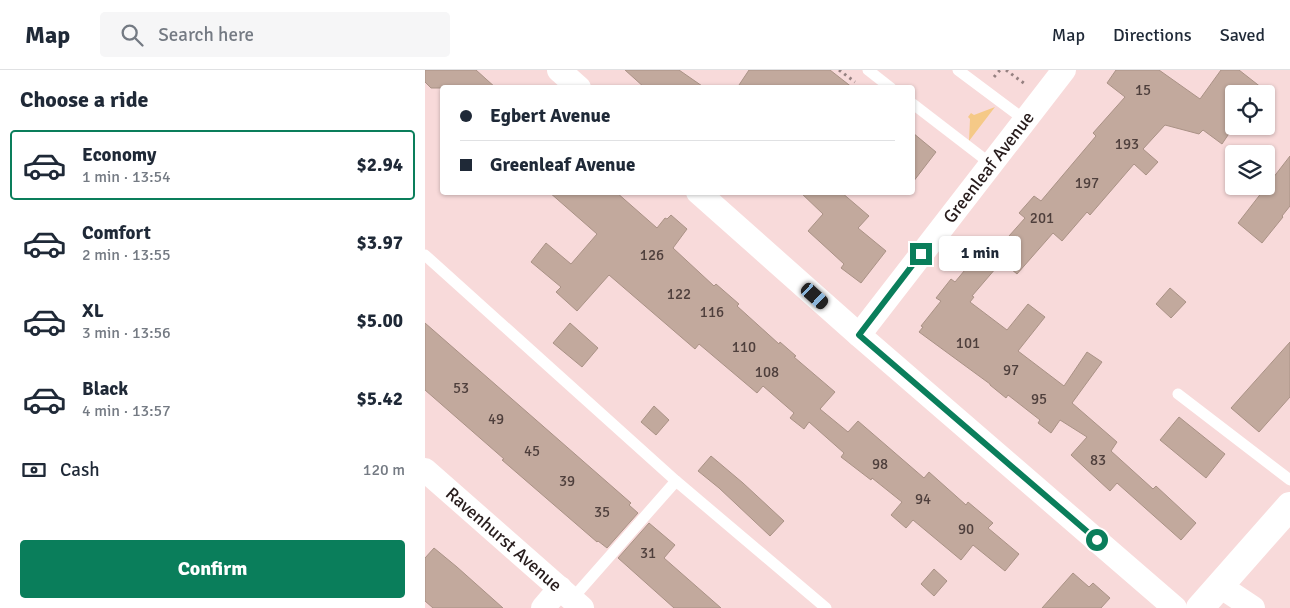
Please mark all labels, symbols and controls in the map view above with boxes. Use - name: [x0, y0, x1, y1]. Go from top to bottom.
- search box: [100, 12, 450, 57]
- text: Map: [25, 20, 70, 50]
- icon: search: [118, 21, 146, 49]
- text: Search here: [158, 23, 254, 47]
- text: Map: [1052, 24, 1085, 46]
- text: Directions: [1113, 24, 1192, 46]
- text: Saved: [1220, 24, 1265, 46]
- house number: 15: [1135, 81, 1151, 99]
- map controls: [1225, 85, 1275, 195]
- button: locate: [1225, 85, 1275, 135]
- text: Choose a ride: [20, 86, 148, 113]
- text: Egbert Avenue: [490, 104, 610, 128]
- street label: Greenleaf Avenue: [939, 107, 1039, 228]
- house number: 193: [1115, 135, 1139, 153]
- icon: car: [22, 143, 67, 188]
- text: Economy: [82, 143, 156, 167]
- button: layers: [1225, 145, 1275, 195]
- text: $2.94: [357, 153, 403, 177]
- text: Greenleaf Avenue: [490, 153, 635, 177]
- text: 1 min · 13:54: [82, 167, 171, 187]
- house number: 197: [1075, 174, 1099, 192]
- house number: 201: [1030, 209, 1054, 227]
- icon: car: [22, 221, 67, 266]
- text: Comfort: [82, 221, 151, 245]
- text: $3.97: [357, 231, 403, 255]
- callout: 1 min: [939, 236, 1021, 272]
- route end: [910, 243, 932, 265]
- text: 1 min: [961, 243, 999, 263]
- text: 2 min · 13:55: [82, 245, 171, 265]
- house number: 126: [640, 246, 664, 264]
- car: [798, 280, 831, 312]
- house number: 122: [667, 285, 691, 303]
- icon: car: [22, 299, 67, 344]
- text: XL: [82, 299, 104, 323]
- house number: 116: [700, 303, 724, 321]
- text: $5.00: [357, 309, 403, 333]
- text: 3 min · 13:56: [82, 323, 171, 343]
- house number: 101: [956, 334, 980, 352]
- house number: 110: [732, 338, 756, 356]
- house number: 97: [1003, 361, 1019, 379]
- house number: 108: [755, 363, 779, 381]
- icon: car: [22, 377, 67, 422]
- text: Black: [82, 377, 128, 401]
- house number: 53: [453, 379, 469, 397]
- text: $5.42: [357, 387, 403, 411]
- house number: 95: [1031, 390, 1047, 408]
- text: 4 min · 13:57: [82, 401, 171, 421]
- house number: 49: [488, 410, 504, 428]
- house number: 45: [524, 442, 540, 460]
- house number: 83: [1090, 451, 1106, 469]
- house number: 98: [872, 455, 888, 473]
- icon: cash: [20, 456, 48, 484]
- text: Cash: [60, 458, 100, 482]
- text: 120 m: [363, 460, 405, 480]
- house number: 39: [559, 472, 575, 490]
- street label: Ravenhurst Avenue: [441, 482, 566, 596]
- house number: 94: [915, 490, 931, 508]
- house number: 35: [594, 503, 610, 521]
- house number: 90: [958, 520, 974, 538]
- route start: [1086, 529, 1108, 551]
- button: Confirm: [20, 540, 405, 598]
- house number: 31: [640, 544, 656, 562]

